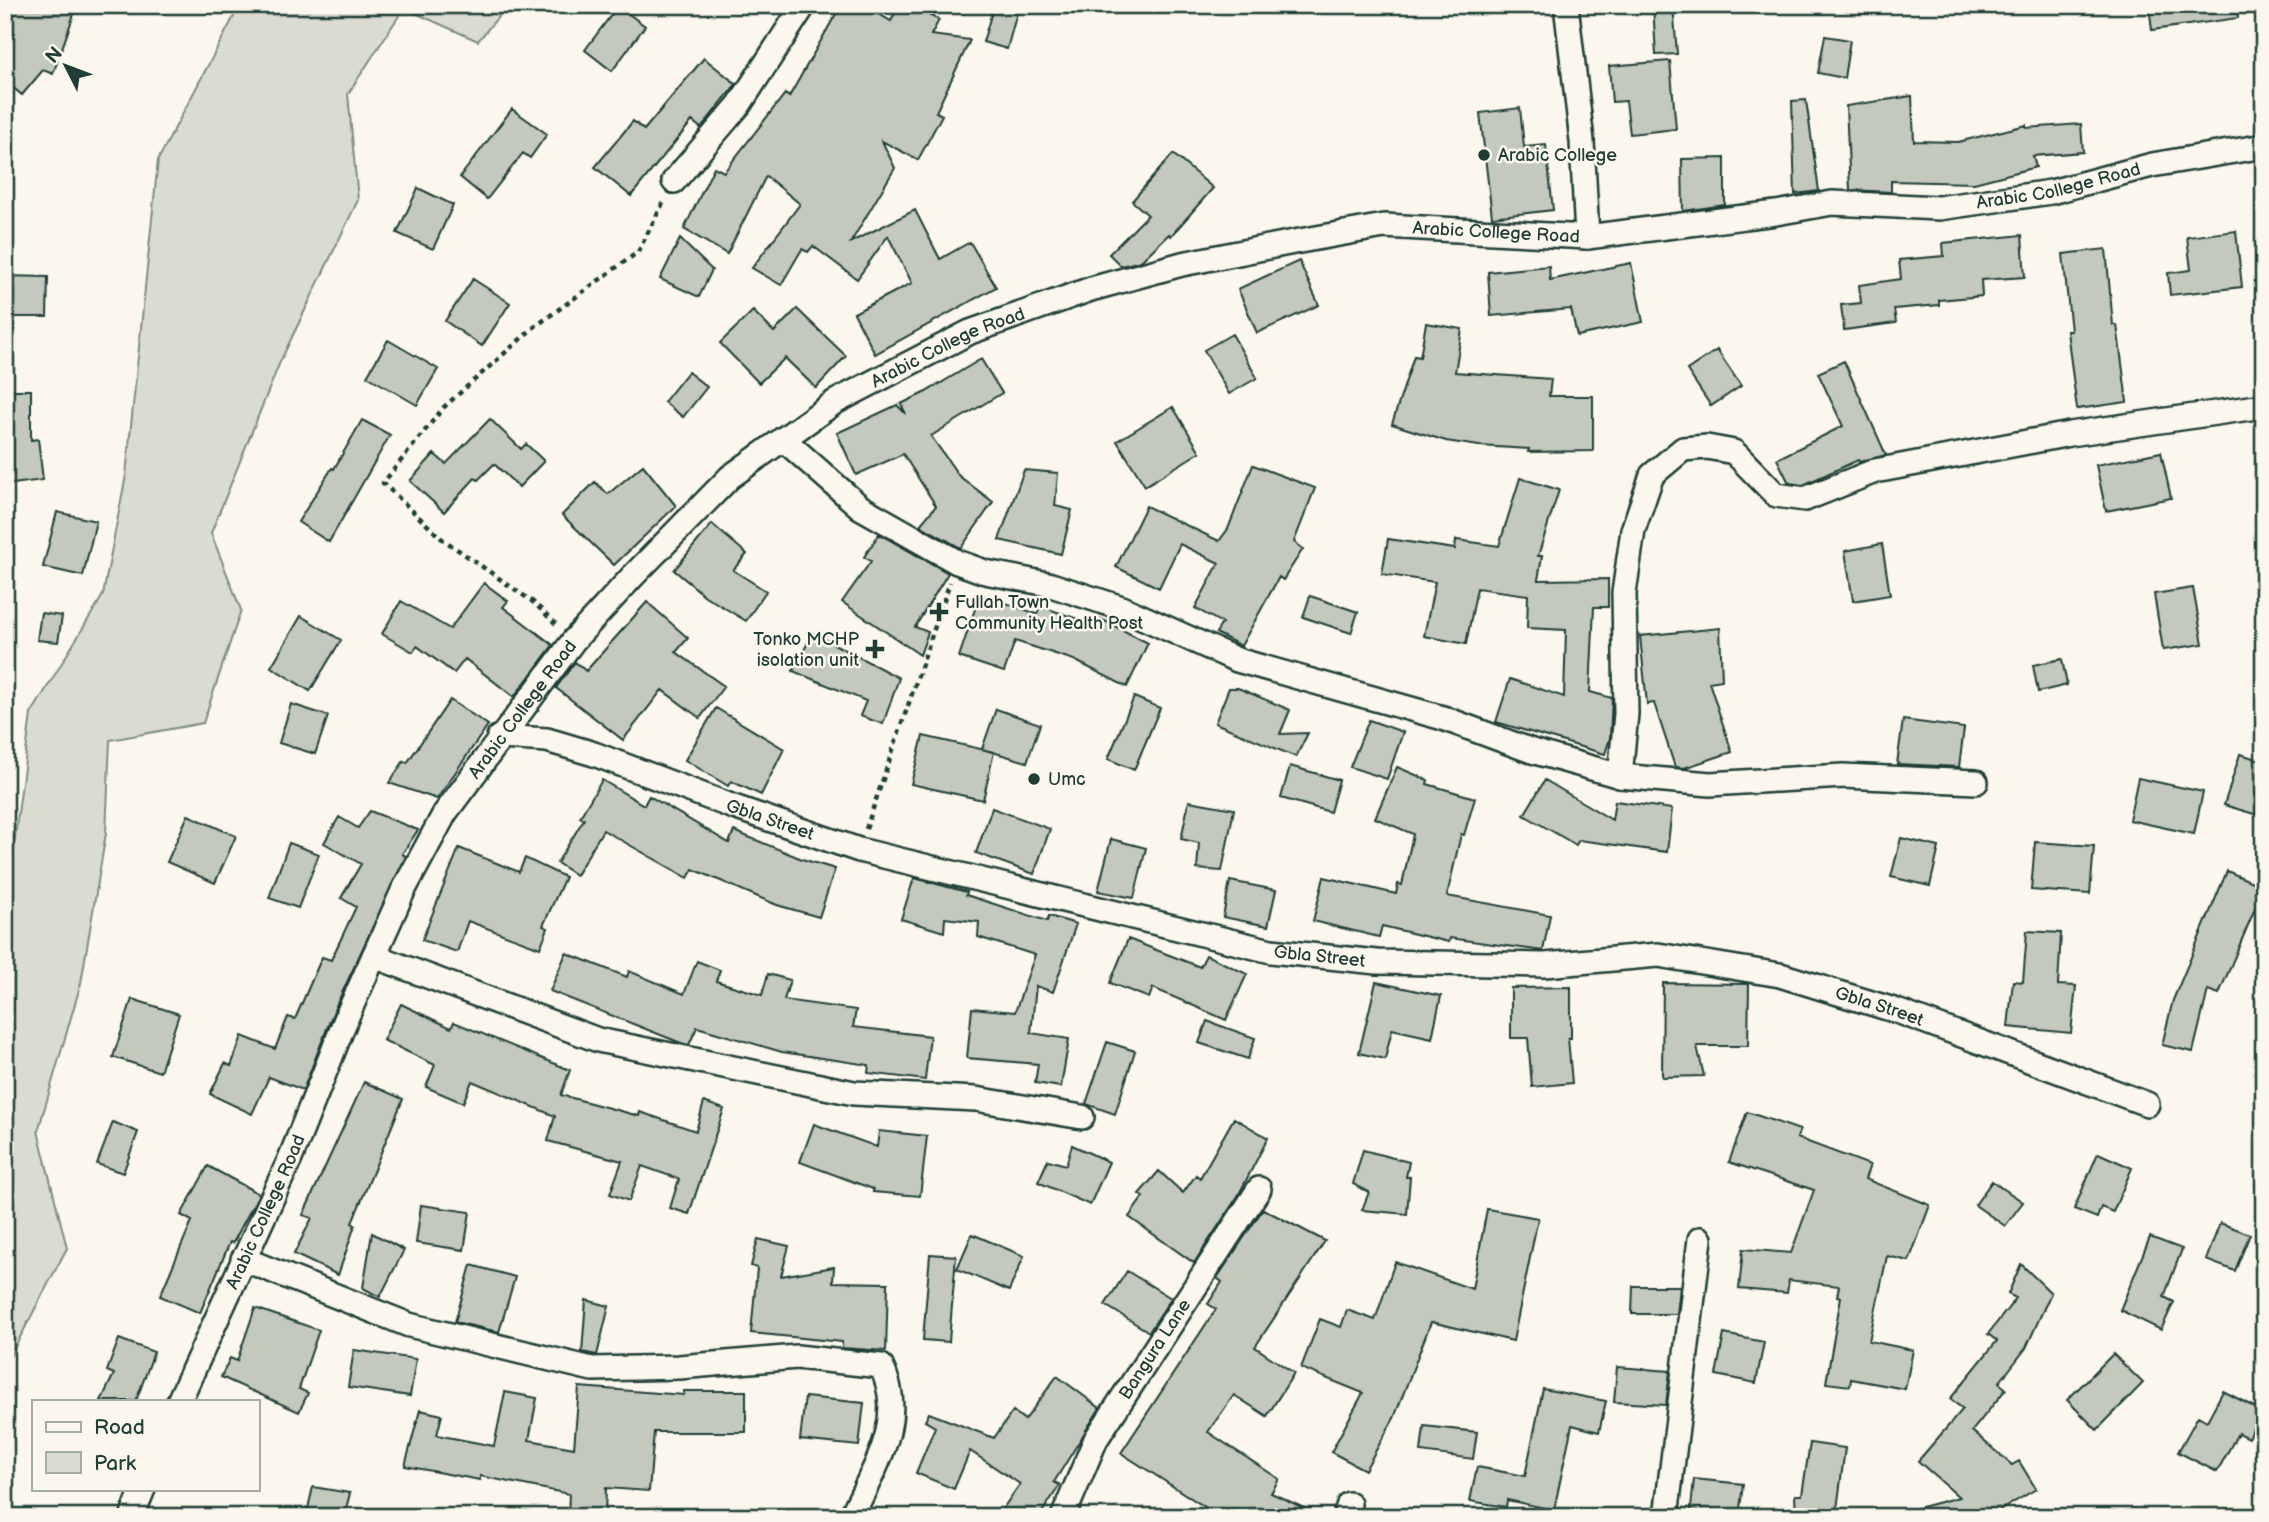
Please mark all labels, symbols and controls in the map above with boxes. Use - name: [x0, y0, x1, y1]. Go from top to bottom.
- north arrow: [32, 32, 102, 102]
- text: N: [41, 43, 68, 69]
- place label: Arabic College: [1498, 145, 1617, 166]
- marker: Arabic College: [1476, 147, 1492, 163]
- street label: Arabic College Road: [1975, 159, 2143, 214]
- street label: Arabic College Road: [1412, 218, 1580, 248]
- street label: Arabic College Road: [868, 303, 1028, 392]
- place label: Fullah Town Community Health Post: [955, 592, 1144, 634]
- marker: Fullah Town Community Health Post: [929, 602, 949, 622]
- place label: Tonko MCHP isolation unit: [753, 629, 860, 671]
- street label: Arabic College Road: [464, 636, 581, 783]
- marker: Tonko MCHP isolation unit: [865, 639, 885, 659]
- place label: Umc: [1048, 769, 1086, 790]
- marker: Umc: [1026, 771, 1042, 787]
- street label: Gbla Street: [723, 795, 817, 845]
- street label: Gbla Street: [1273, 941, 1367, 972]
- street label: Gbla Street: [1832, 983, 1927, 1031]
- street label: Arabic College Road: [222, 1132, 310, 1293]
- street label: Bangura Lane: [1115, 1295, 1195, 1403]
- legend: [32, 1400, 259, 1490]
- text: Road: [94, 1415, 145, 1440]
- text: Park: [94, 1451, 137, 1476]

